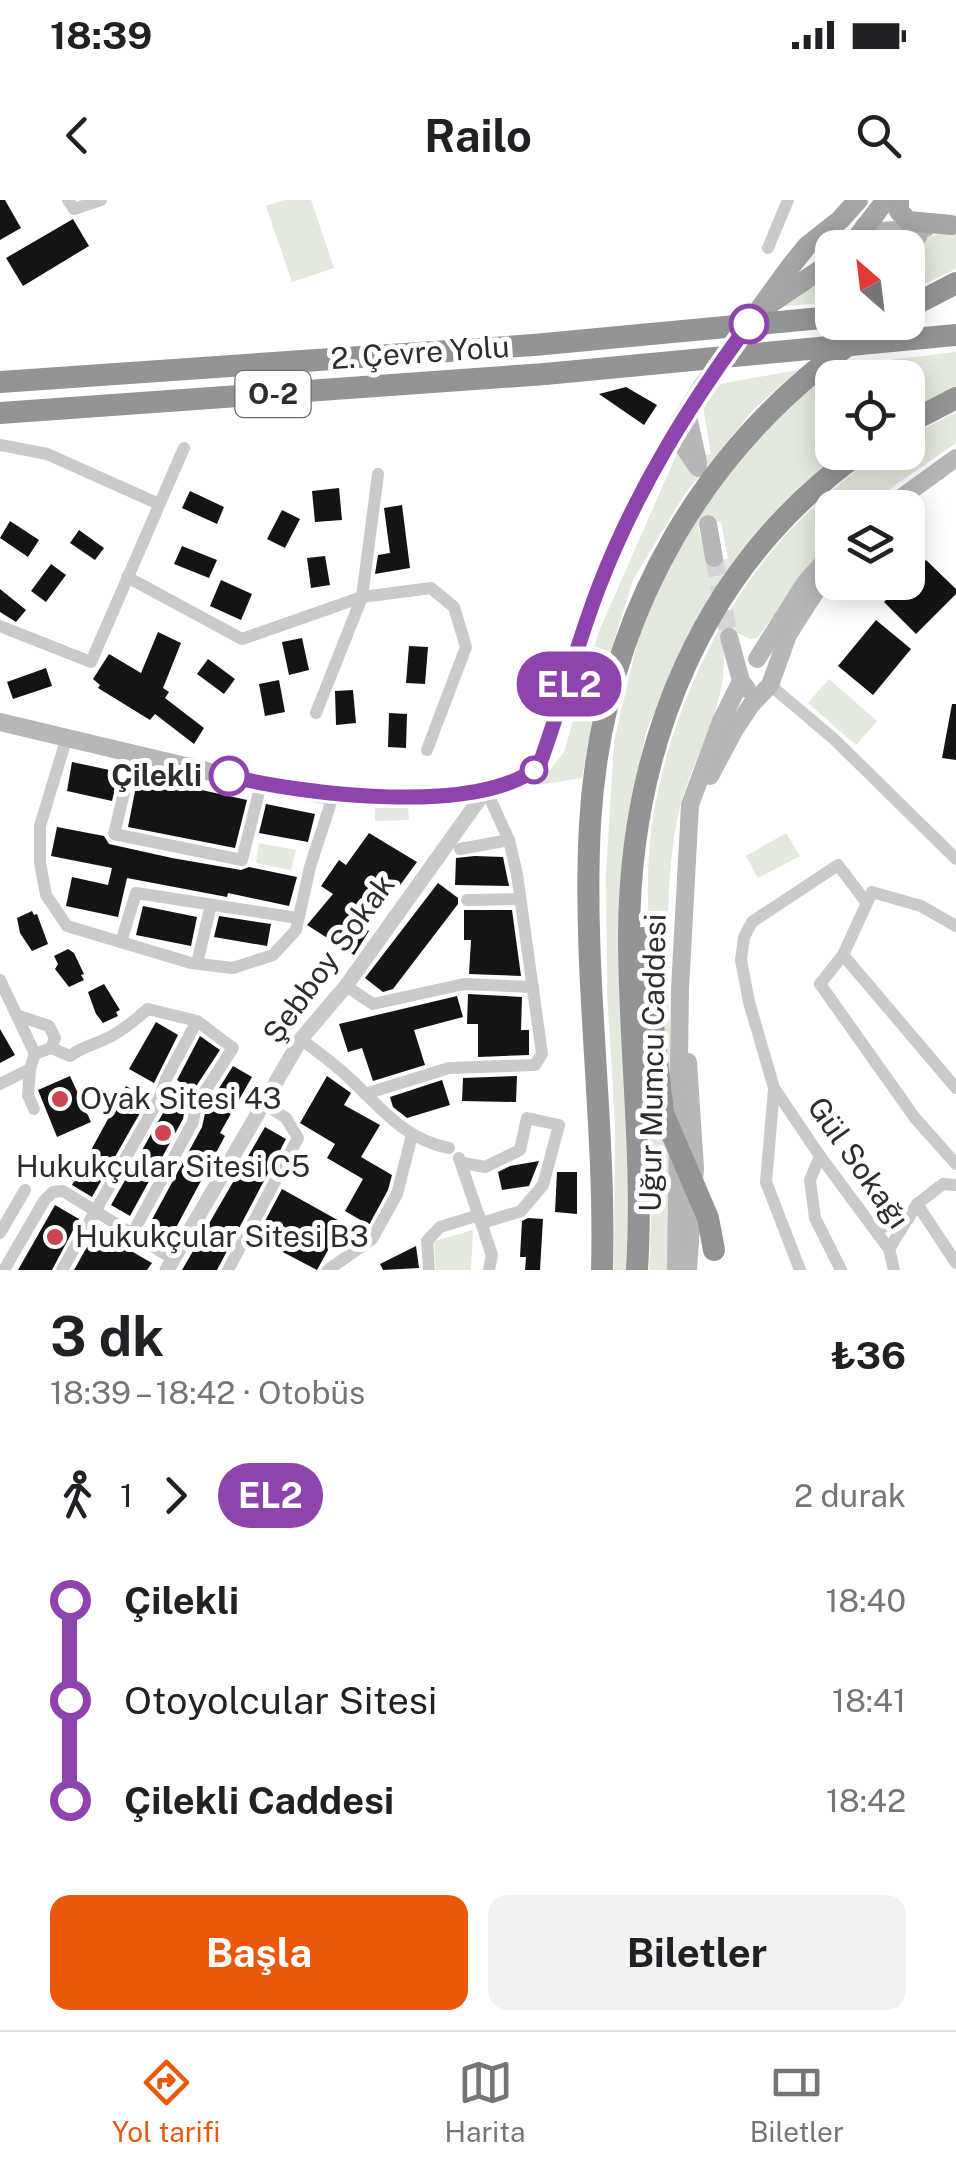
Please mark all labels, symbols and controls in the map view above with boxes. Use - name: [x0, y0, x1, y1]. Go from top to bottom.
- text: 18:39: [50, 13, 152, 58]
- icon: back: [50, 108, 105, 163]
- icon: search: [851, 108, 906, 163]
- text: Railo: [424, 109, 532, 162]
- north arrow: [815, 230, 925, 340]
- map controls: [815, 230, 925, 600]
- unlabelled marker: [730, 305, 768, 343]
- street label: 2. Çevre Yolu: [329, 328, 510, 376]
- button: locate: [815, 360, 925, 470]
- road number: O-2: [236, 371, 310, 417]
- button: layers: [815, 490, 925, 600]
- line badge: EL2: [512, 652, 626, 716]
- text: EL2: [537, 664, 601, 705]
- place label: Çilekli: [111, 757, 202, 793]
- marker: Çilekli: [210, 757, 248, 795]
- unlabelled marker: [521, 757, 547, 783]
- street label: Şebboy Sokak: [255, 867, 401, 1050]
- street label: Uğur Mumcu Caddesi: [631, 913, 673, 1212]
- place label: Oyak Sitesi 43: [80, 1080, 281, 1116]
- marker: Oyak Sitesi 43: [49, 1088, 71, 1110]
- street label: Gül Sokağı: [800, 1090, 917, 1235]
- marker: Hukukçular Sitesi C5: [152, 1122, 174, 1144]
- place label: Hukukçular Sitesi C5: [16, 1148, 310, 1184]
- place label: Hukukçular Sitesi B3: [75, 1218, 369, 1254]
- marker: Hukukçular Sitesi B3: [44, 1226, 66, 1248]
- text: 3 dk: [50, 1304, 164, 1368]
- text: ₺36: [831, 1333, 906, 1378]
- text: 18:39 – 18:42 · Otobüs: [50, 1374, 365, 1411]
- icon: walk: [50, 1468, 105, 1523]
- icon: forward: [148, 1468, 203, 1523]
- text: EL2: [238, 1475, 303, 1516]
- text: 1: [120, 1477, 133, 1514]
- text: 2 durak: [794, 1477, 906, 1514]
- text: Çilekli: [124, 1578, 239, 1623]
- text: 18:40: [826, 1582, 906, 1619]
- text: Otoyolcular Sitesi: [124, 1678, 437, 1723]
- text: 18:41: [832, 1682, 906, 1719]
- text: Çilekli Caddesi: [124, 1778, 394, 1823]
- text: 18:42: [826, 1782, 906, 1819]
- button: Başla: [50, 1895, 468, 2010]
- button: Biletler: [488, 1895, 906, 2010]
- tab: Yol tarifi: [112, 2055, 220, 2148]
- tab: Harita: [445, 2055, 525, 2148]
- tab: Biletler: [750, 2055, 844, 2148]

